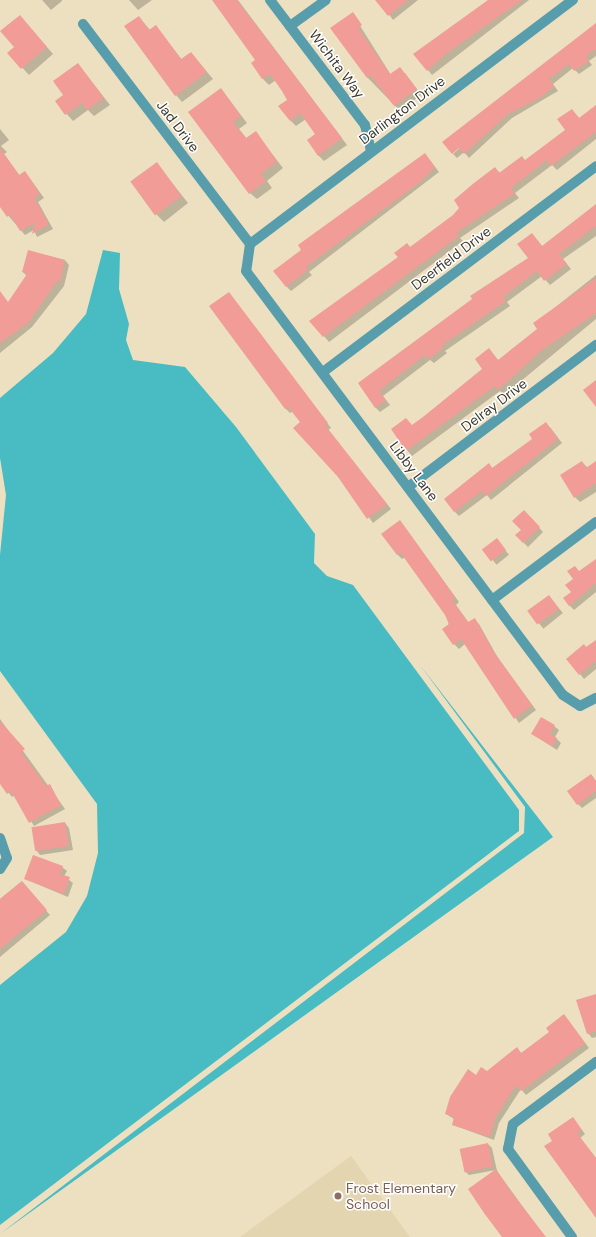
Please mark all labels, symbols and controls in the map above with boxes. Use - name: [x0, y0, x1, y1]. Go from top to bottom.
- street label: Wichita Way: [306, 27, 368, 101]
- street label: Darlington Drive: [356, 72, 448, 148]
- street label: Jad Drive: [153, 97, 203, 155]
- street label: Deerfield Drive: [408, 223, 494, 293]
- street label: Delray Drive: [458, 375, 530, 435]
- street label: Libby Lane: [386, 438, 442, 504]
- place label: Frost Elementary School: [346, 1180, 456, 1212]
- marker: Frost Elementary School: [333, 1191, 343, 1201]

